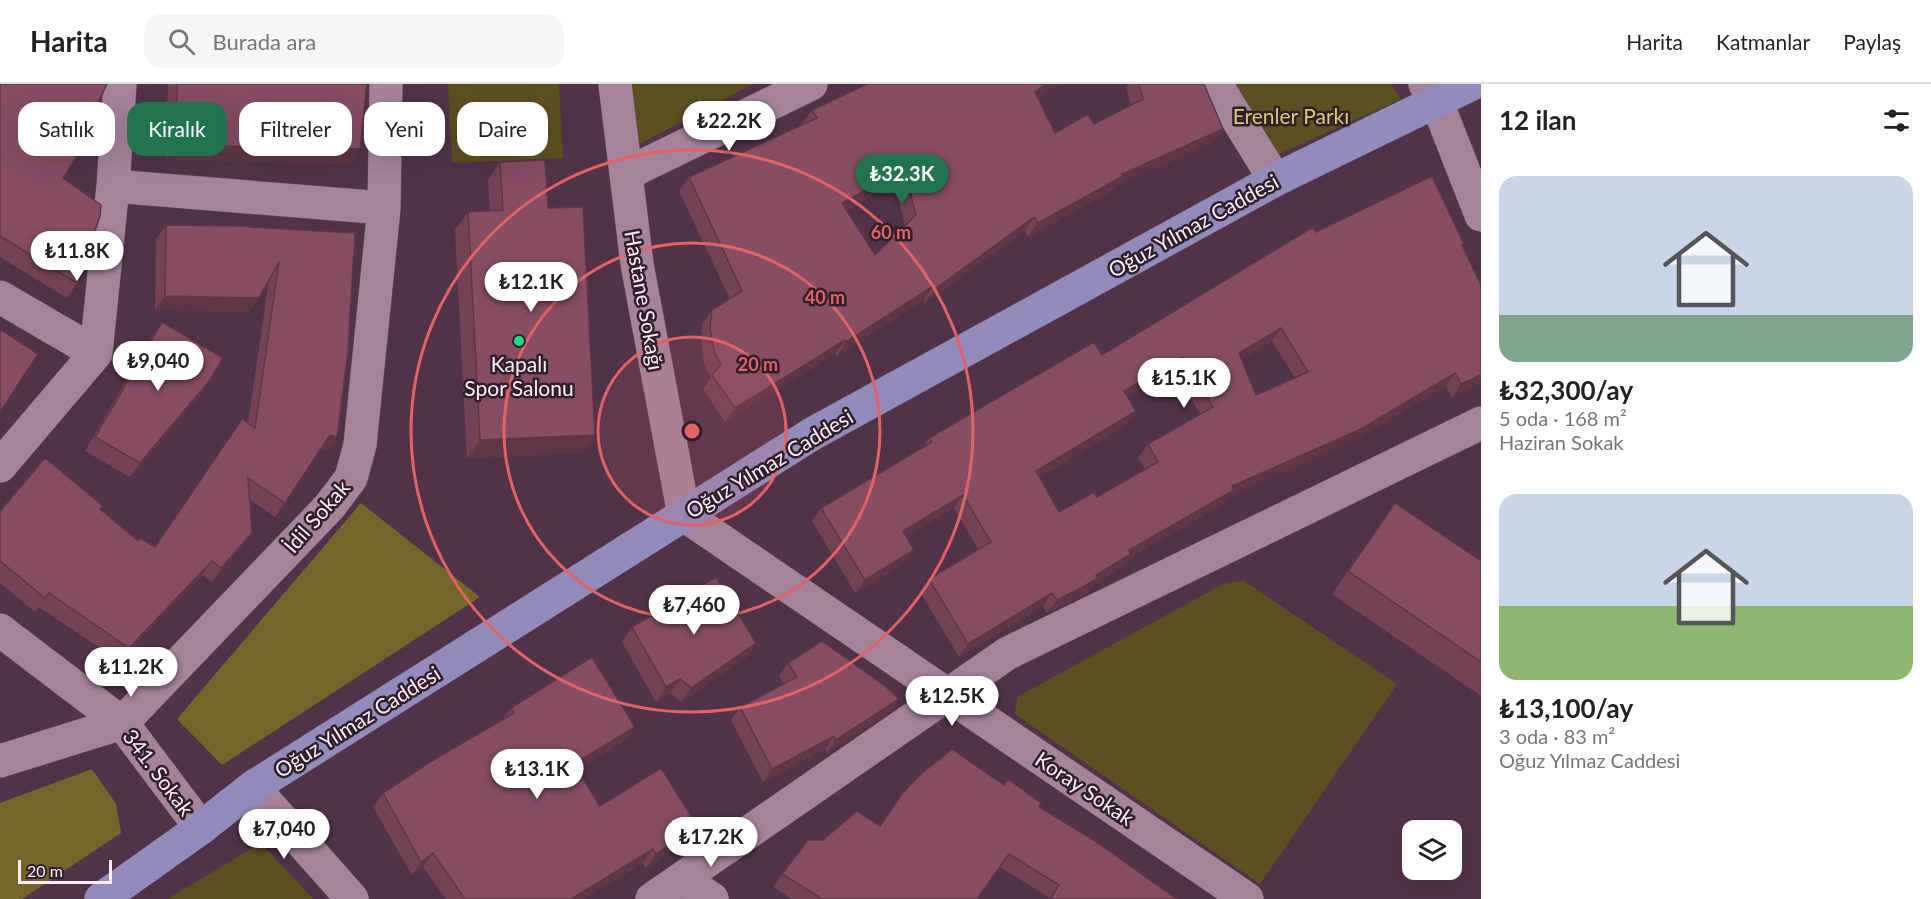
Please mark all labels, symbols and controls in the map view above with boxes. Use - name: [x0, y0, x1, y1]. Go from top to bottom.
- search box: [144, 14, 564, 68]
- text: Harita: [30, 24, 108, 58]
- icon: search: [165, 25, 198, 58]
- text: Burada ara: [213, 28, 316, 55]
- text: Harita: [1626, 29, 1683, 54]
- text: Katmanlar: [1716, 29, 1810, 54]
- text: Paylaş: [1843, 29, 1901, 54]
- pin: ₺22.2K: [680, 101, 778, 152]
- chip: Satılık: [18, 102, 115, 156]
- chip: Kiralık: [127, 102, 227, 156]
- chip: Filtreler: [239, 102, 352, 156]
- chip: Yeni: [364, 102, 445, 156]
- chip: Daire: [457, 102, 548, 156]
- park label: Erenler Parkı: [1233, 103, 1349, 128]
- text: 12 ilan: [1499, 104, 1576, 136]
- icon: filters: [1880, 104, 1913, 137]
- text: ₺22.2K: [697, 108, 761, 132]
- pin: ₺32.3K: [853, 154, 951, 205]
- text: ₺32.3K: [870, 161, 934, 185]
- street label: Oğuz Yılmaz Caddesi: [1104, 168, 1282, 282]
- icon: home: [1652, 215, 1760, 323]
- text: 60 m: [871, 221, 911, 243]
- street label: Hastane Sokağı: [620, 228, 670, 372]
- pin: ₺11.8K: [28, 231, 126, 282]
- text: ₺11.8K: [45, 238, 109, 262]
- pin: ₺12.1K: [482, 262, 580, 313]
- text: ₺12.1K: [499, 269, 563, 293]
- text: 40 m: [805, 286, 845, 308]
- marker: Kapalı Spor Salonu: [512, 334, 526, 348]
- pin: ₺9,040: [109, 341, 207, 392]
- text: ₺9,040: [127, 348, 189, 372]
- place label: Kapalı Spor Salonu: [464, 351, 574, 400]
- text: 20 m: [738, 353, 778, 375]
- pin: ₺15.1K: [1135, 358, 1233, 409]
- text: ₺15.1K: [1152, 365, 1216, 389]
- text: ₺32,300/ay: [1499, 374, 1633, 406]
- street label: Oğuz Yılmaz Caddesi: [681, 403, 857, 523]
- text: 5 oda · 168 m²: [1499, 406, 1627, 430]
- centre of rings: [682, 421, 702, 441]
- text: Haziran Sokak: [1499, 430, 1623, 454]
- street label: İdil Sokak: [278, 474, 354, 557]
- icon: home: [1652, 533, 1760, 641]
- pin: ₺7,460: [645, 585, 743, 636]
- text: ₺7,460: [663, 592, 725, 616]
- pin: ₺11.2K: [82, 647, 180, 698]
- text: ₺11.2K: [99, 654, 163, 678]
- street label: Oğuz Yılmaz Caddesi: [270, 660, 444, 782]
- pin: ₺12.5K: [903, 676, 1001, 727]
- text: ₺12.5K: [920, 683, 984, 707]
- text: ₺13,100/ay: [1499, 692, 1633, 724]
- street label: 341. Sokak: [118, 724, 200, 820]
- text: 3 oda · 83 m²: [1499, 724, 1615, 748]
- street label: Koray Sokak: [1031, 746, 1139, 830]
- text: Oğuz Yılmaz Caddesi: [1499, 748, 1680, 772]
- pin: ₺13.1K: [488, 749, 586, 800]
- text: ₺13.1K: [505, 756, 569, 780]
- pin: ₺7,040: [235, 809, 333, 860]
- text: ₺7,040: [253, 816, 315, 840]
- pin: ₺17.2K: [662, 817, 760, 868]
- map controls: [1402, 820, 1462, 880]
- button: layers: [1402, 820, 1462, 880]
- text: ₺17.2K: [679, 824, 743, 848]
- scale bar: [18, 857, 112, 884]
- text: 20 m: [27, 861, 63, 880]

